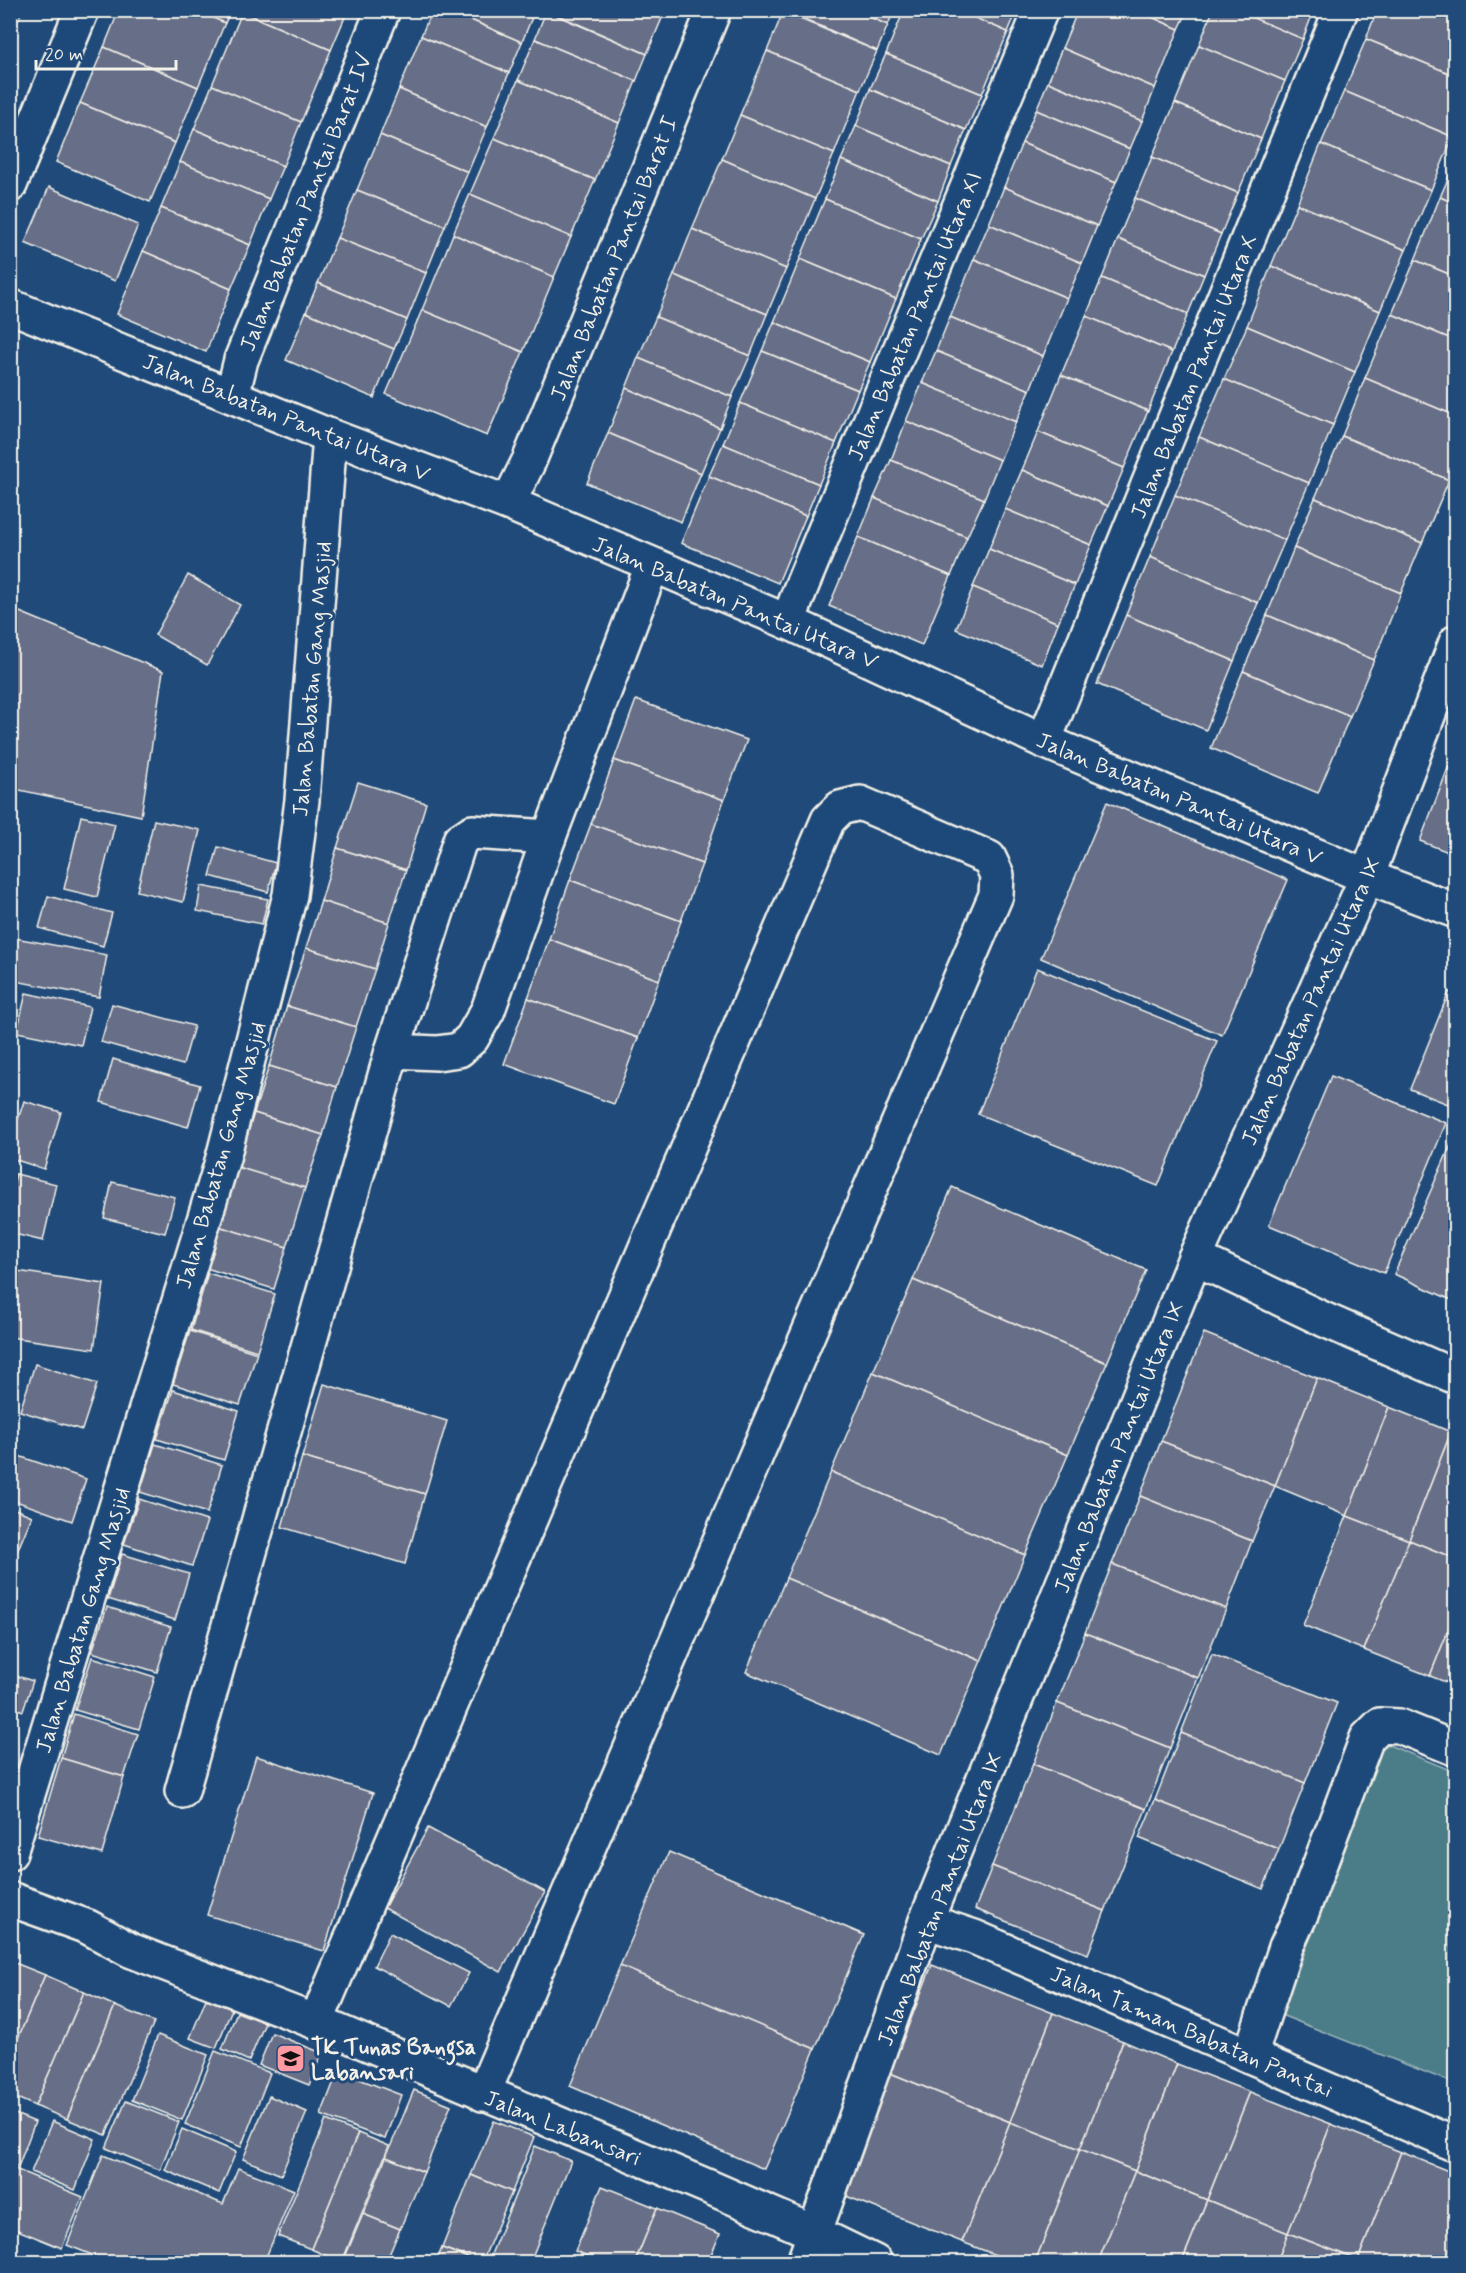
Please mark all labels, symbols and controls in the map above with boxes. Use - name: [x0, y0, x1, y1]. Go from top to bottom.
- scale bar: [36, 33, 176, 71]
- text: 20 m: [45, 43, 83, 67]
- street label: Jalan Babatan Pantai Barat IV: [234, 50, 380, 356]
- street label: Jalan Babatan Pantai Barat I: [545, 112, 685, 405]
- street label: Jalan Babatan Pantai Utara XI: [842, 168, 989, 465]
- street label: Jalan Babatan Pantai Utara X: [1125, 230, 1265, 523]
- street label: Jalan Babatan Pantai Utara V: [138, 348, 435, 490]
- street label: Jalan Babatan Pantai Utara V: [588, 531, 883, 677]
- street label: Jalan Babatan Gang Masjid: [287, 540, 340, 818]
- street label: Jalan Babatan Pantai Utara V: [1032, 727, 1327, 873]
- street label: Jalan Babatan Pantai Utara IX: [1236, 854, 1388, 1150]
- street label: Jalan Babatan Gang Masjid: [170, 1019, 274, 1293]
- street label: Jalan Babatan Pantai Utara IX: [1048, 1298, 1191, 1598]
- street label: Jalan Babatan Gang Masjid: [30, 1484, 139, 1757]
- street label: Jalan Babatan Pantai Utara IX: [872, 1749, 1010, 2050]
- street label: Jalan Taman Babatan Pantai: [1046, 1961, 1337, 2105]
- place label: TK Tunas Bangsa Labansari: [311, 2034, 476, 2087]
- school or university icon: TK Tunas Bangsa Labansari: [274, 2043, 306, 2075]
- street label: Jalan Labansari: [480, 2085, 645, 2173]

